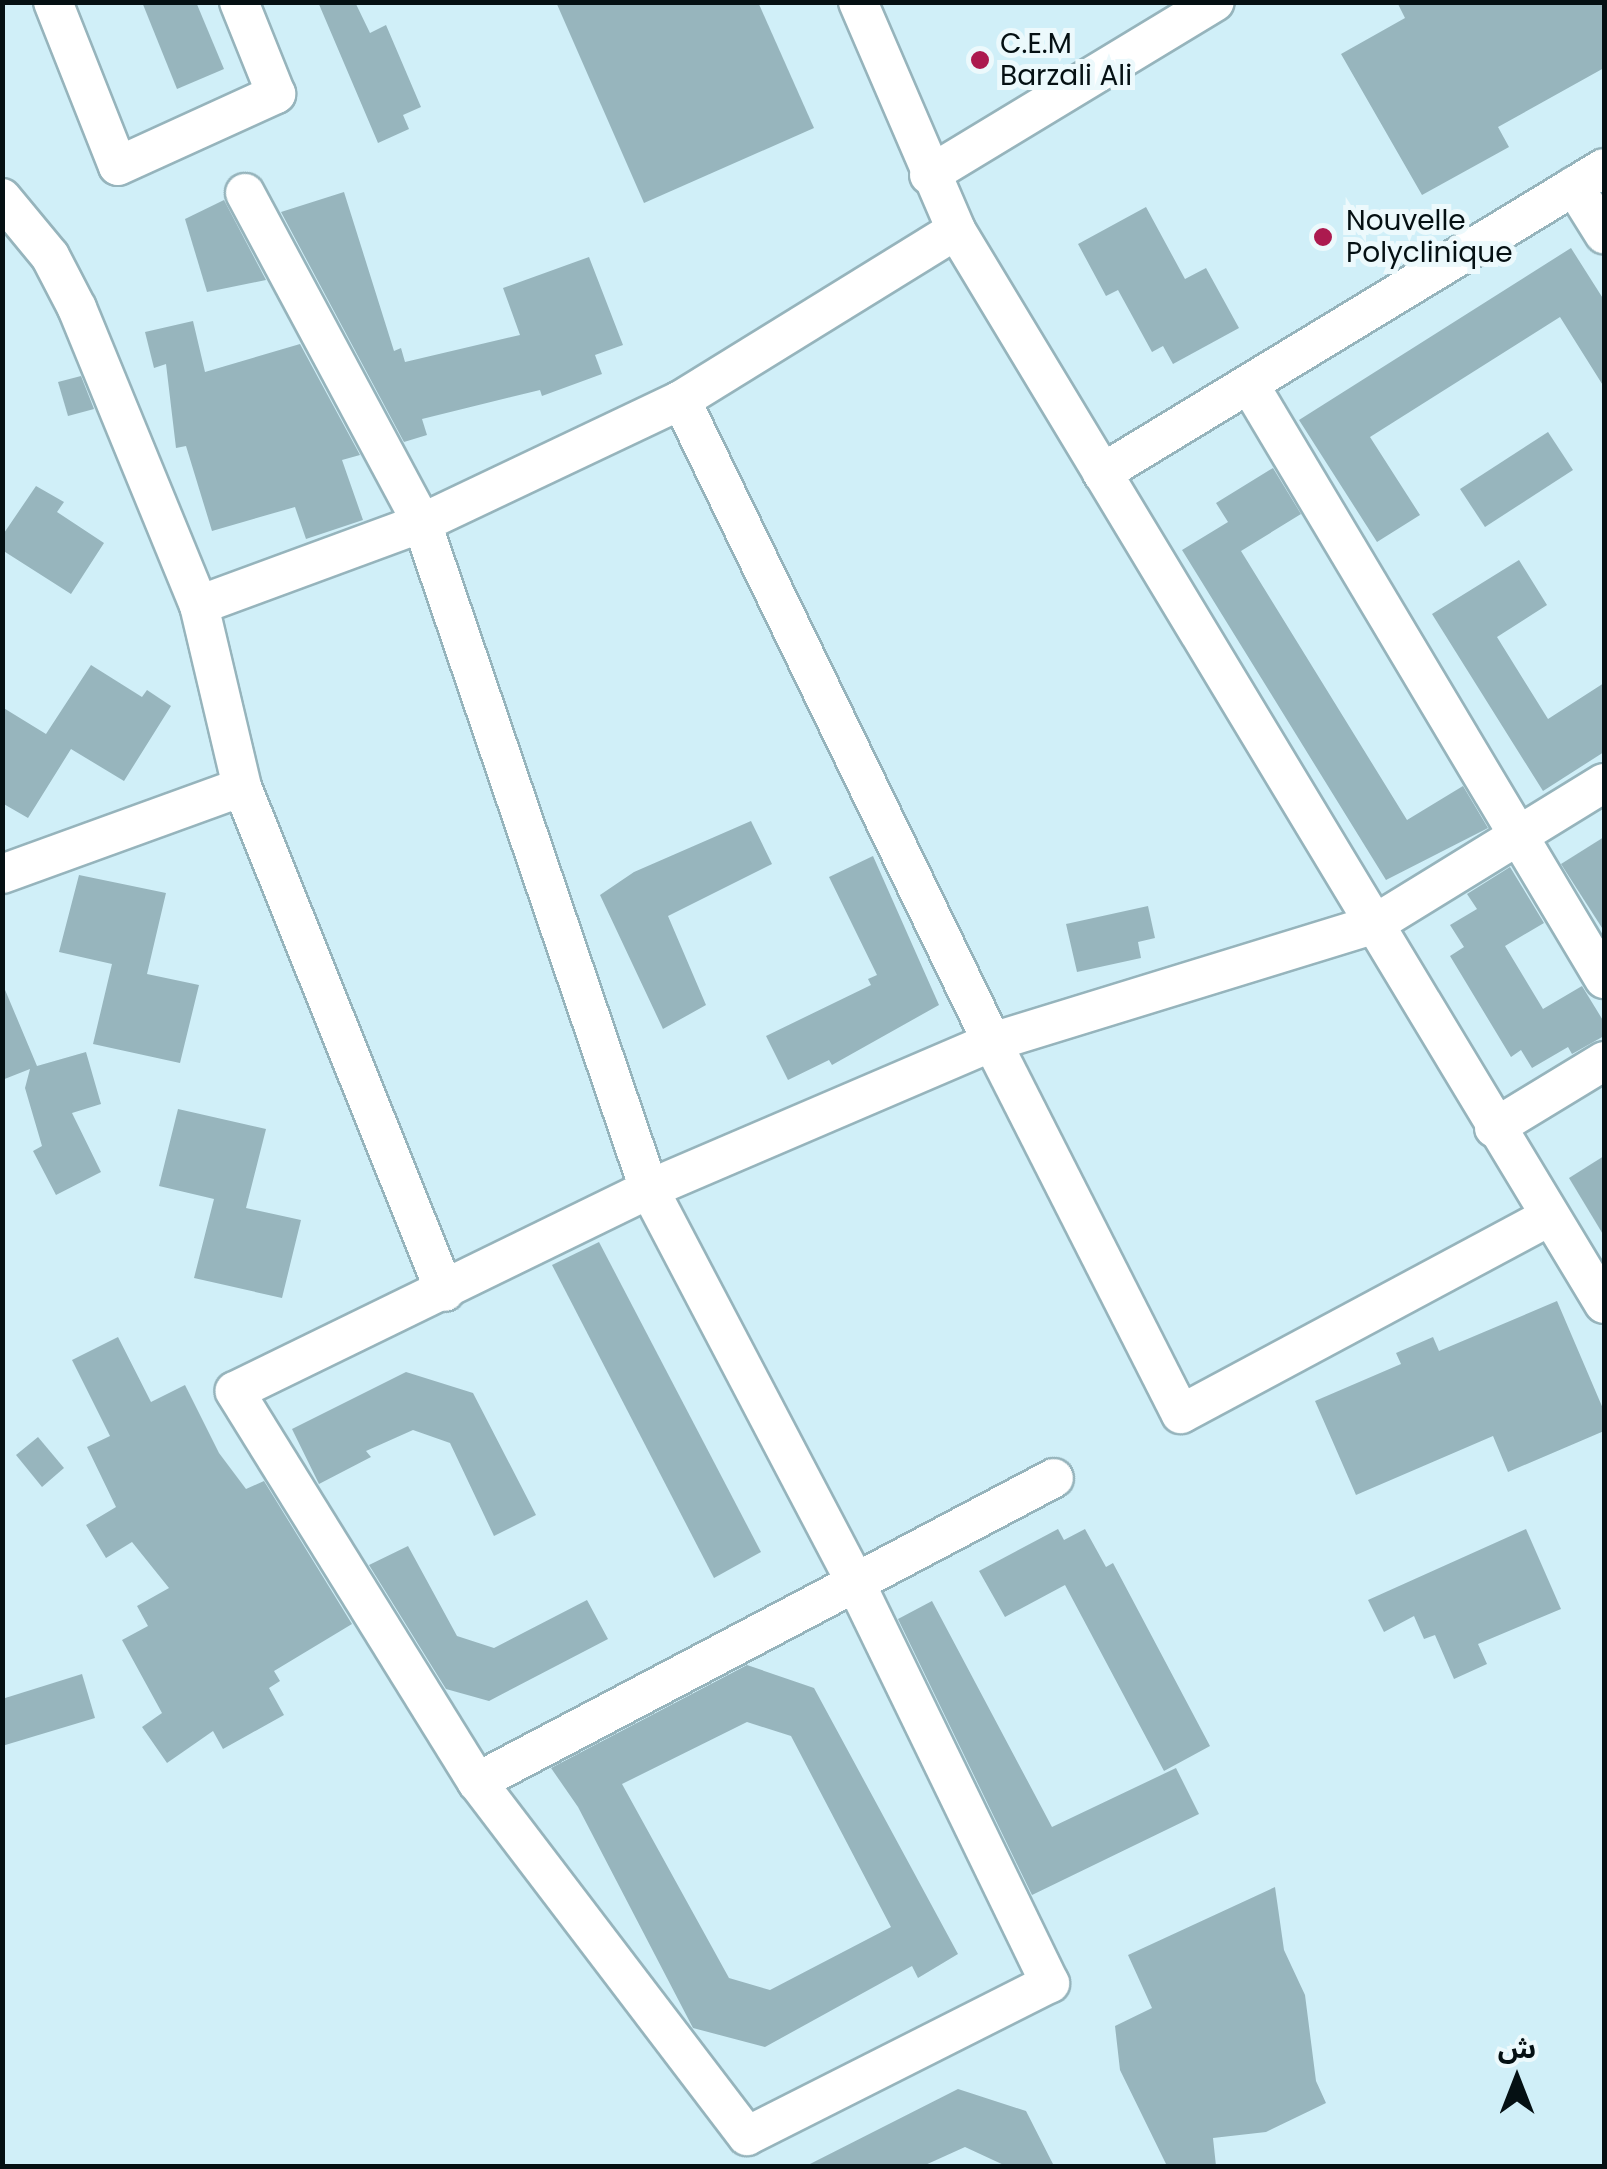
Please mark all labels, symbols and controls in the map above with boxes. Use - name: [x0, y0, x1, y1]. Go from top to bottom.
- place label: C.E.M Barzali Ali: [1000, 27, 1132, 93]
- marker: C.E.M Barzali Ali: [969, 49, 991, 71]
- place label: Nouvelle Polyclinique: [1346, 204, 1513, 270]
- marker: Nouvelle Polyclinique: [1310, 224, 1336, 250]
- north arrow: [1467, 2029, 1567, 2129]
- text: ش: [1498, 2029, 1536, 2068]

